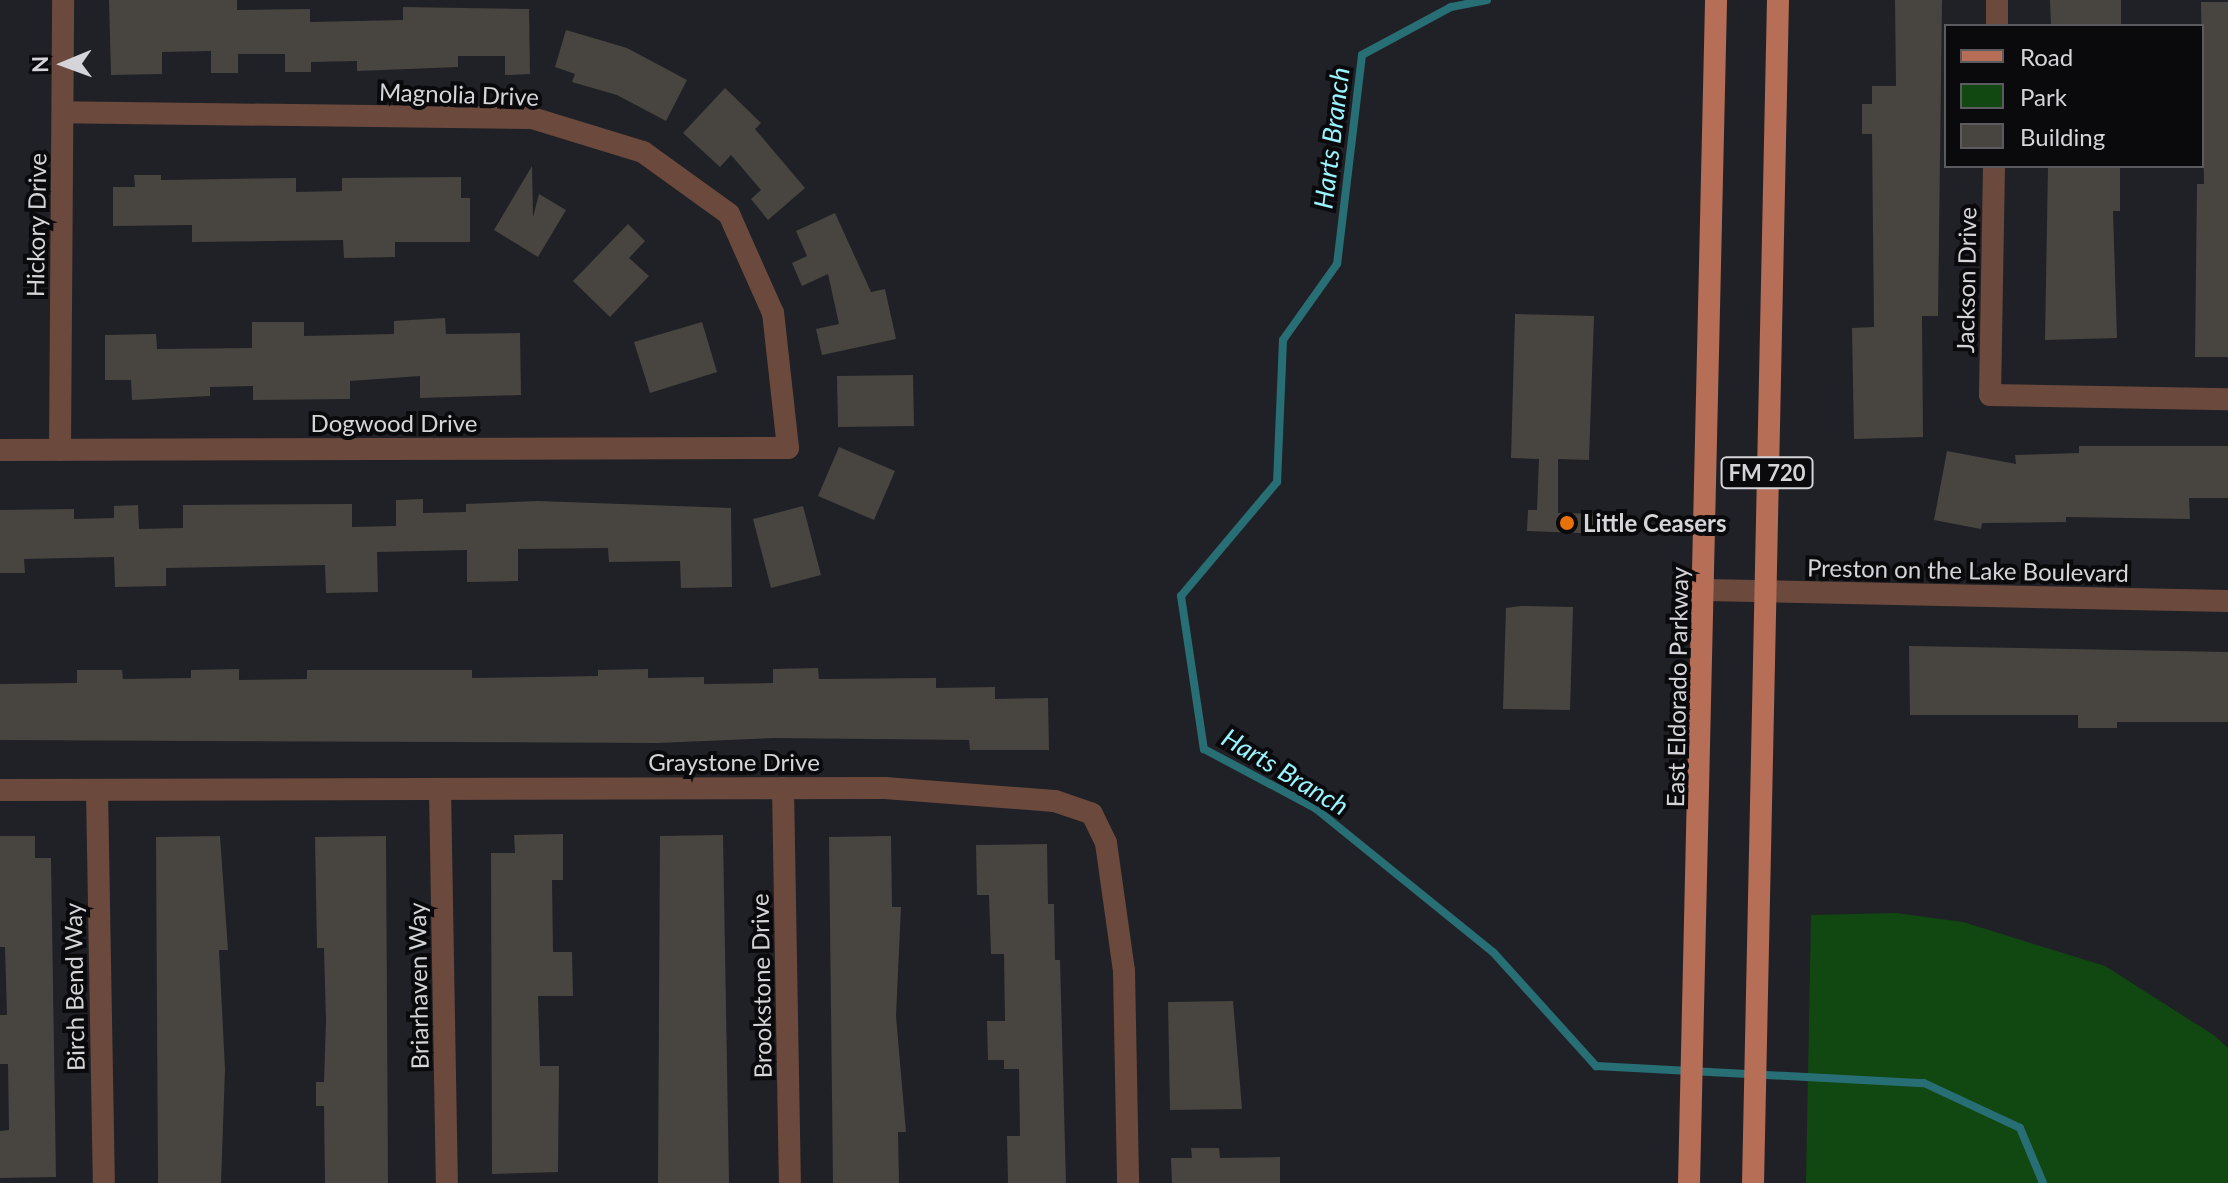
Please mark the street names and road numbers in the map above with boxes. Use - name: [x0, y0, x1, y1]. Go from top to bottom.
- street label: Magnolia Drive: [379, 77, 539, 111]
- street label: Hickory Drive: [20, 152, 52, 298]
- street label: Jackson Drive: [1950, 207, 1982, 353]
- street label: Dogwood Drive: [311, 409, 477, 437]
- road number: FM 720: [1719, 455, 1815, 491]
- street label: Preston on the Lake Boulevard: [1807, 553, 2129, 587]
- street label: East Eldorado Parkway: [1661, 567, 1693, 807]
- street label: Graystone Drive: [648, 748, 820, 776]
- street label: Brookstone Drive: [745, 893, 777, 1079]
- street label: Birch Bend Way: [58, 902, 90, 1072]
- street label: Briarhaven Way: [402, 902, 434, 1070]

